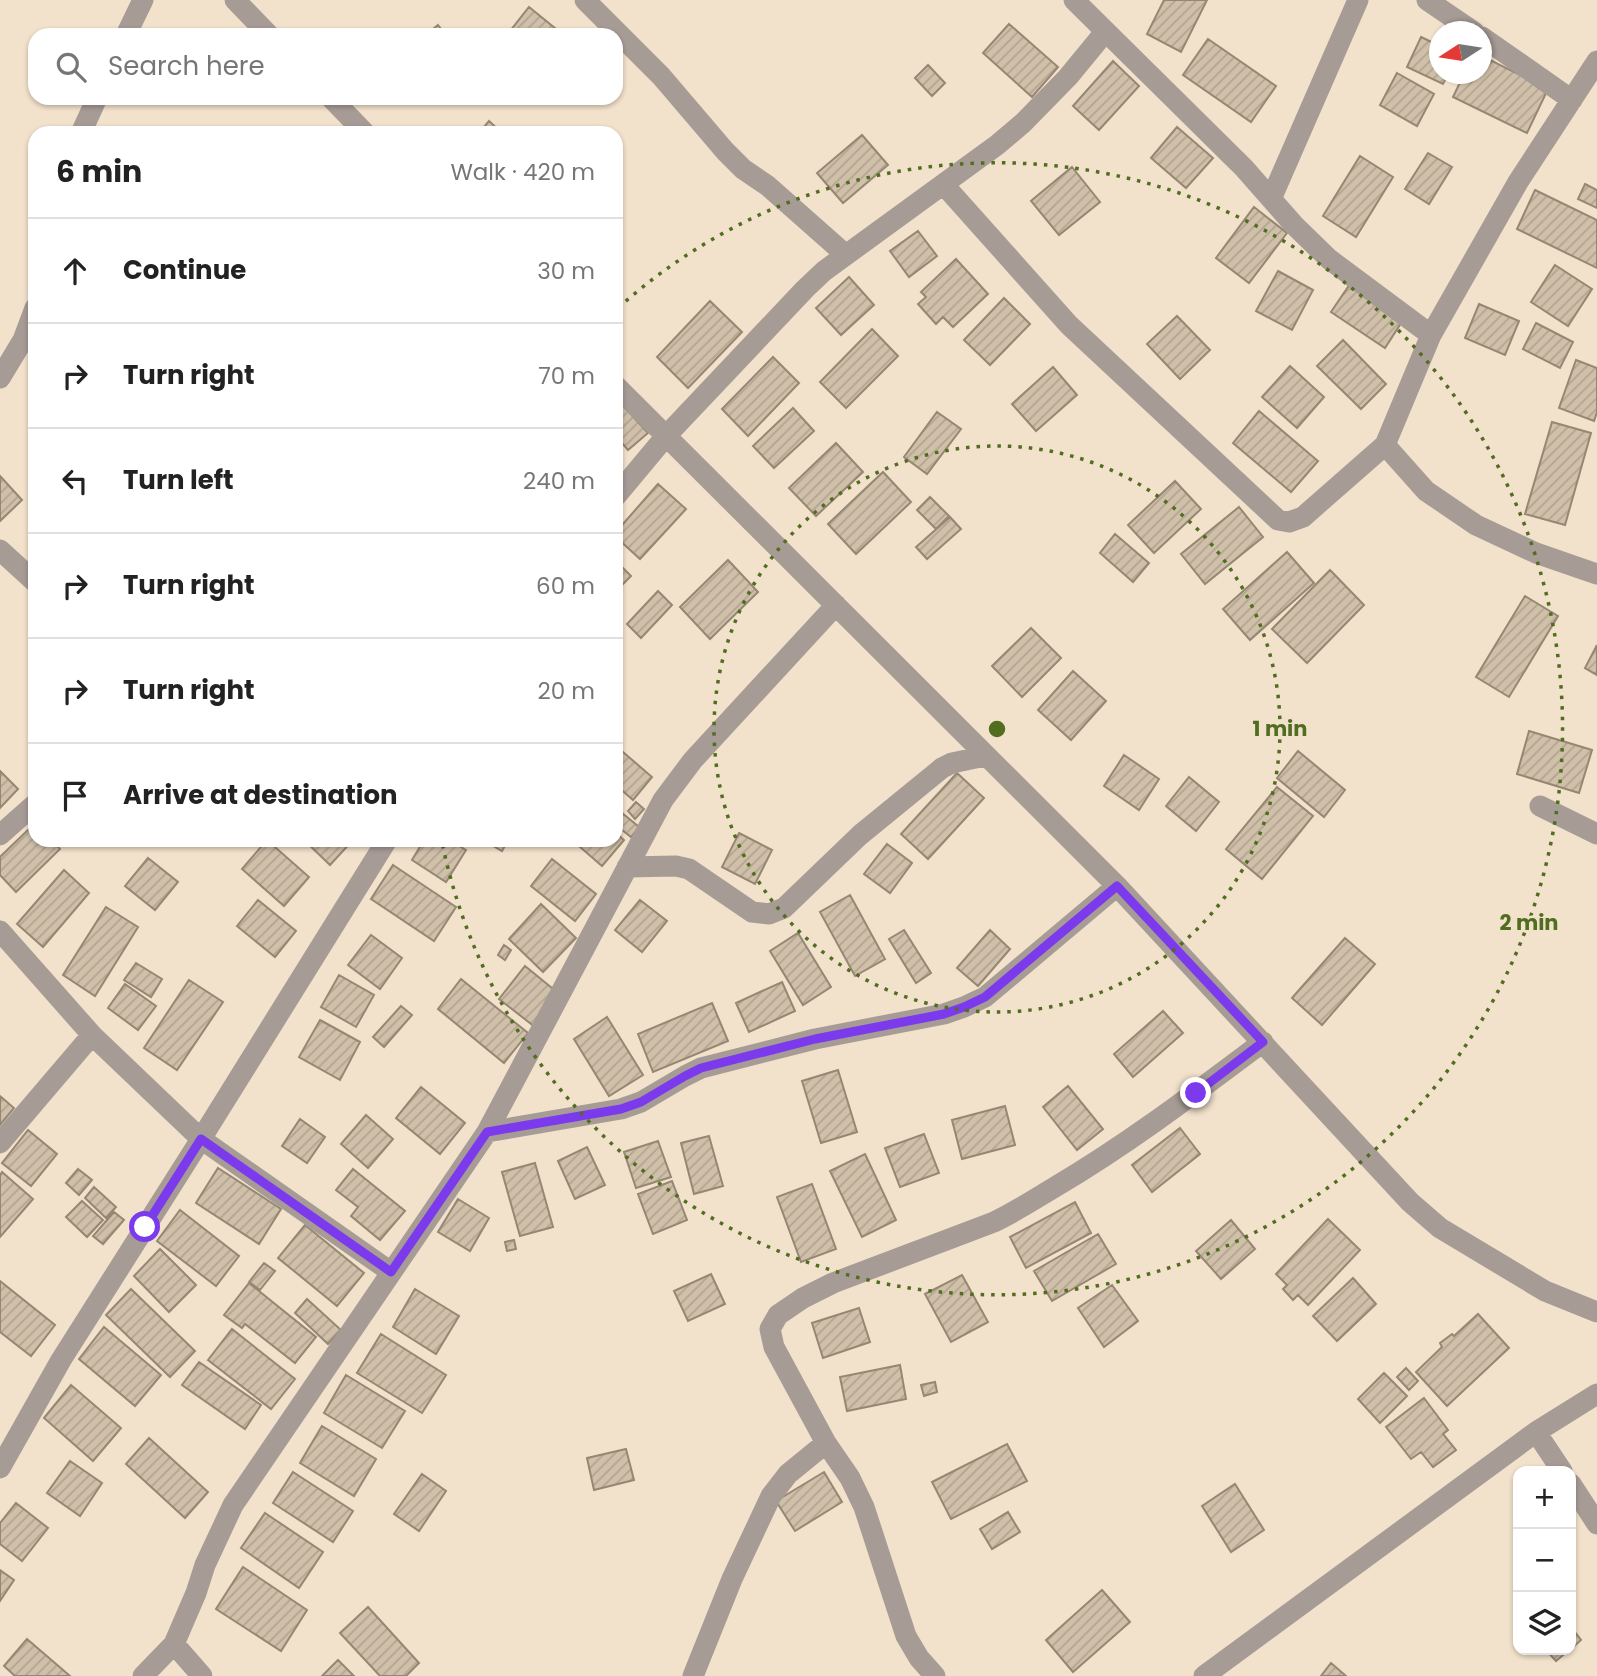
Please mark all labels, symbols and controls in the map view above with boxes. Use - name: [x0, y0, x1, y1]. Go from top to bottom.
- north arrow: [1429, 21, 1492, 84]
- search box: [28, 28, 623, 105]
- icon: search: [52, 48, 90, 86]
- text: Search here: [108, 48, 265, 84]
- text: 6 min: [56, 150, 142, 193]
- text: Walk · 420 m: [450, 156, 595, 188]
- icon: ahead: [56, 252, 94, 290]
- text: Continue: [123, 252, 246, 288]
- text: 30 m: [537, 255, 595, 287]
- icon: right: [56, 357, 94, 395]
- text: Turn right: [123, 357, 255, 393]
- text: 70 m: [538, 360, 595, 392]
- icon: left: [56, 462, 94, 500]
- text: Turn left: [123, 462, 234, 498]
- text: 240 m: [523, 465, 595, 497]
- icon: right: [56, 567, 94, 605]
- text: Turn right: [123, 567, 255, 603]
- text: 60 m: [536, 570, 595, 602]
- icon: right: [56, 672, 94, 710]
- text: Turn right: [123, 672, 255, 708]
- text: 20 m: [537, 675, 595, 707]
- text: 1 min: [1253, 714, 1307, 743]
- centre of rings: [985, 717, 1009, 741]
- icon: arrive: [56, 777, 94, 815]
- text: Arrive at destination: [123, 777, 398, 813]
- text: 2 min: [1499, 908, 1559, 937]
- route end: [1180, 1077, 1211, 1108]
- route start: [129, 1211, 160, 1242]
- map controls: [1513, 1466, 1576, 1655]
- button: +: [1513, 1466, 1576, 1529]
- button: −: [1513, 1529, 1576, 1592]
- button: layers: [1513, 1592, 1576, 1655]

